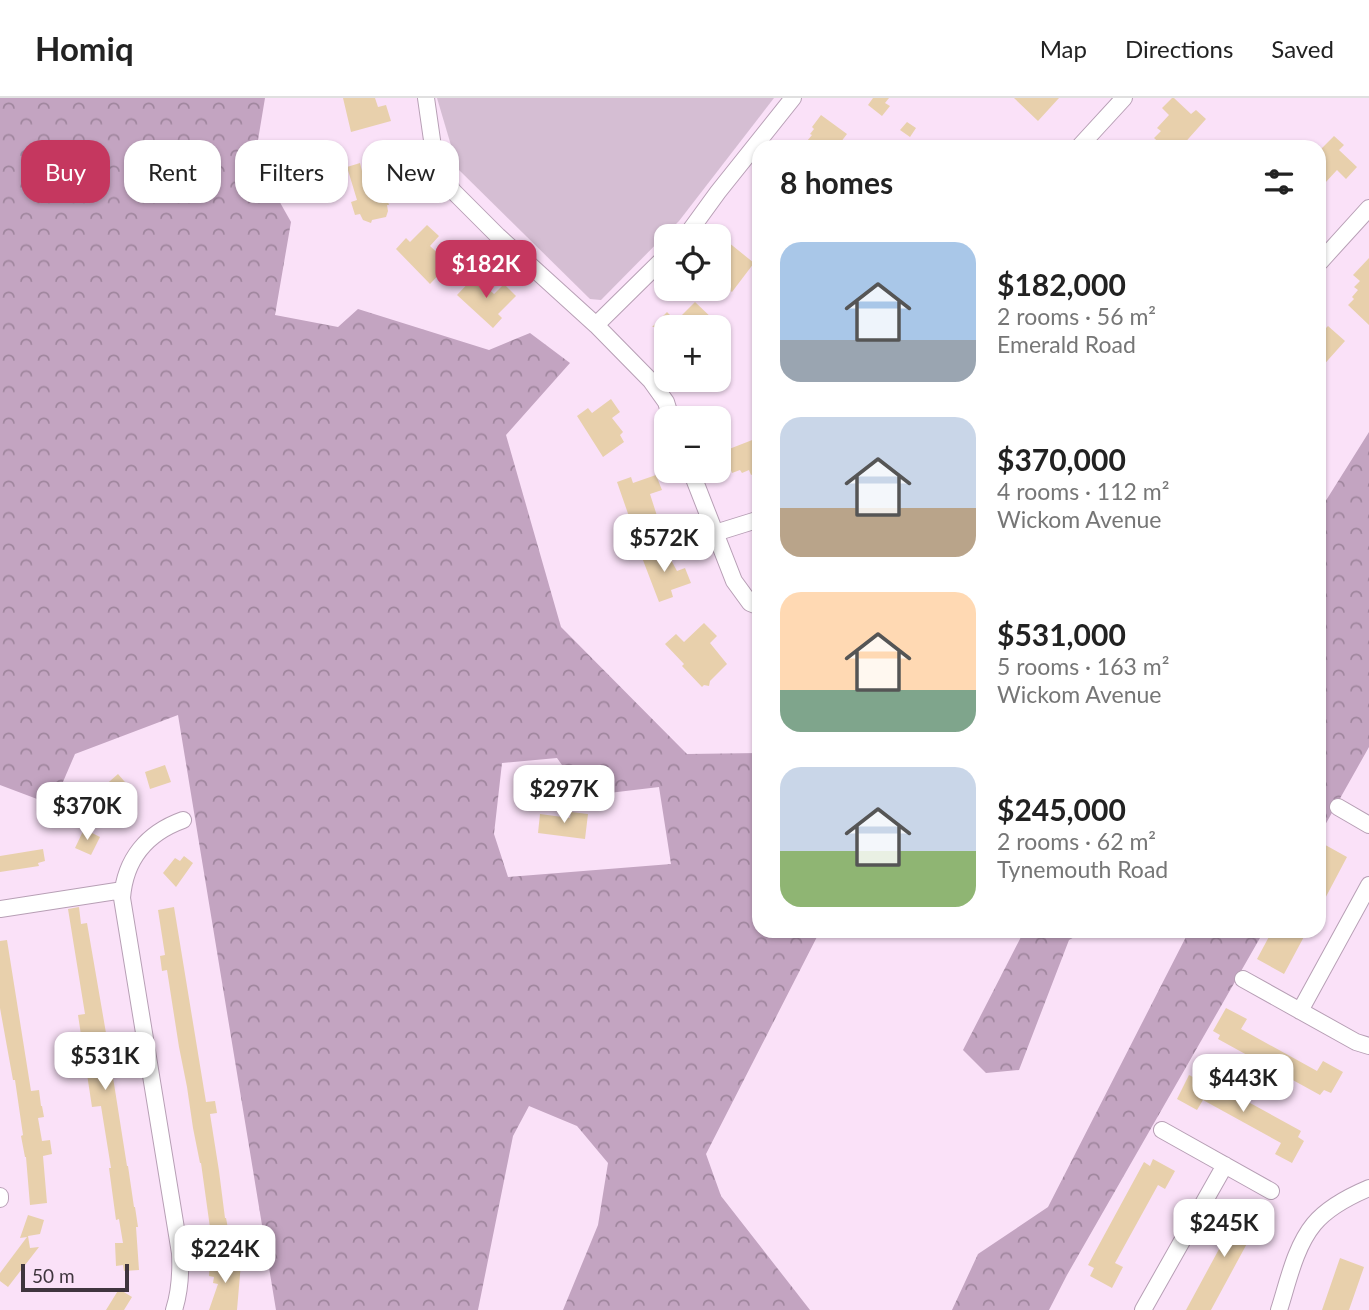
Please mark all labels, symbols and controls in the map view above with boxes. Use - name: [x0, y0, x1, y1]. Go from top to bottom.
- text: Homiq: [35, 28, 134, 68]
- text: Map: [1040, 34, 1087, 63]
- text: Directions: [1125, 34, 1233, 63]
- text: Saved: [1271, 34, 1334, 63]
- chip: Buy: [21, 140, 110, 203]
- chip: Rent: [124, 140, 221, 203]
- chip: Filters: [235, 140, 348, 203]
- chip: New: [362, 140, 459, 203]
- icon: filters: [1260, 163, 1298, 201]
- text: 8 homes: [780, 164, 893, 200]
- map controls: [654, 224, 731, 483]
- button: locate: [654, 224, 731, 301]
- pin: $182K: [437, 240, 535, 300]
- text: $182K: [451, 249, 521, 277]
- text: $182,000: [997, 266, 1126, 302]
- icon: home: [836, 270, 920, 354]
- text: 2 rooms · 56 m²: [997, 302, 1156, 330]
- button: +: [654, 315, 731, 392]
- text: Emerald Road: [997, 330, 1136, 358]
- button: −: [654, 406, 731, 483]
- text: $370,000: [997, 441, 1126, 477]
- icon: home: [836, 445, 920, 529]
- text: 4 rooms · 112 m²: [997, 477, 1169, 505]
- text: Wickom Avenue: [997, 505, 1161, 533]
- pin: $572K: [615, 514, 713, 574]
- text: $572K: [629, 523, 699, 551]
- text: $531,000: [997, 616, 1126, 652]
- icon: home: [836, 620, 920, 704]
- text: 5 rooms · 163 m²: [997, 652, 1169, 680]
- text: Wickom Avenue: [997, 680, 1161, 708]
- pin: $297K: [515, 766, 613, 825]
- text: $297K: [529, 774, 599, 802]
- pin: $370K: [38, 782, 136, 842]
- text: $370K: [52, 791, 122, 819]
- text: $245,000: [997, 791, 1126, 827]
- icon: home: [836, 795, 920, 879]
- text: 2 rooms · 62 m²: [997, 827, 1156, 855]
- text: Tynemouth Road: [997, 855, 1168, 883]
- pin: $531K: [56, 1032, 154, 1092]
- text: $531K: [70, 1041, 140, 1069]
- pin: $443K: [1194, 1054, 1292, 1114]
- text: $443K: [1208, 1063, 1278, 1091]
- pin: $245K: [1175, 1200, 1273, 1259]
- text: $245K: [1189, 1208, 1259, 1236]
- pin: $224K: [176, 1226, 274, 1285]
- text: $224K: [190, 1234, 260, 1262]
- scale bar: [21, 1261, 130, 1293]
- text: 50 m: [32, 1264, 75, 1287]

